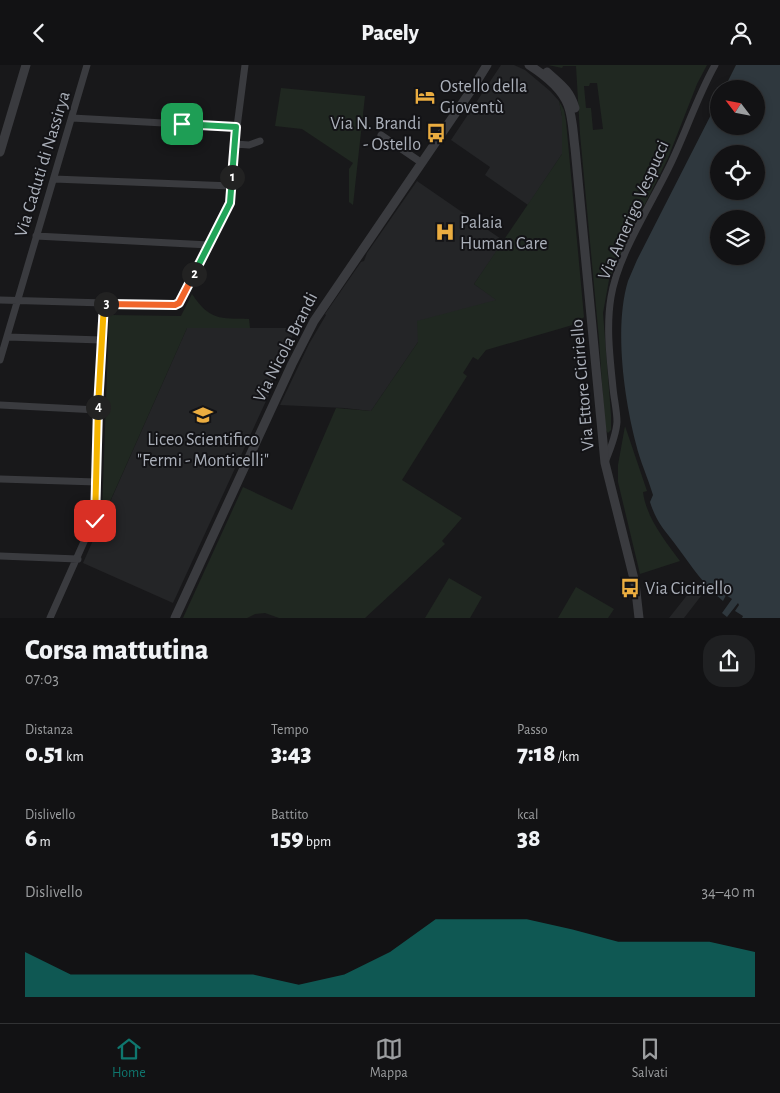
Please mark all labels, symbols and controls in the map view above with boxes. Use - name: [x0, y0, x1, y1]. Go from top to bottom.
- icon: back: [25, 19, 53, 47]
- icon: person: [727, 19, 755, 47]
- text: Pacely: [361, 22, 419, 44]
- place label: Ostello della Gioventù: [440, 78, 527, 117]
- north arrow: [710, 80, 765, 135]
- map controls: [710, 80, 765, 265]
- hotel icon: Ostello della Gioventù: [414, 85, 436, 107]
- street label: Via Caduti di Nassirya: [12, 89, 74, 239]
- pin: [161, 103, 203, 145]
- icon: arrive: [168, 110, 196, 138]
- place label: Via N. Brandi - Ostello: [330, 115, 421, 154]
- bus stop icon: Via N. Brandi - Ostello: [425, 122, 447, 144]
- street label: Via Amerigo Vespucci: [595, 138, 673, 283]
- button: locate: [710, 145, 765, 200]
- pin: 1: [220, 165, 244, 189]
- text: 1: [230, 170, 235, 184]
- button: layers: [710, 210, 765, 265]
- place label: Palaia Human Care: [460, 214, 548, 253]
- hospital icon: Palaia Human Care: [434, 221, 456, 243]
- pin: 2: [182, 261, 206, 287]
- text: 2: [191, 267, 198, 281]
- street label: Via Nicola Brandi: [251, 290, 321, 405]
- pin: 3: [94, 291, 118, 317]
- text: 3: [103, 297, 110, 311]
- street label: Via Ettore Ciciriello: [568, 318, 598, 452]
- pin: 4: [86, 395, 110, 419]
- text: 4: [95, 400, 102, 414]
- school or university icon: Liceo Scientifico "Fermi - Monticelli": [192, 404, 214, 426]
- place label: Liceo Scientifico "Fermi - Monticelli": [137, 431, 269, 470]
- pin: [74, 500, 116, 542]
- icon: check: [81, 507, 109, 535]
- bus stop icon: Via Ciciriello: [619, 577, 641, 599]
- place label: Via Ciciriello: [645, 580, 732, 598]
- button: share: [703, 635, 755, 687]
- text: Corsa mattutina: [25, 637, 208, 665]
- text: 07:03: [25, 671, 59, 687]
- text: Distanza: [25, 723, 73, 737]
- text: Tempo: [271, 723, 309, 737]
- text: Passo: [517, 723, 548, 737]
- text: 0.51: [25, 741, 64, 766]
- text: 3:43: [271, 741, 312, 766]
- text: 7:18: [517, 741, 555, 766]
- text: km: [64, 750, 84, 764]
- text: /km: [555, 750, 579, 764]
- text: Dislivello: [25, 808, 75, 822]
- text: Battito: [271, 808, 308, 822]
- text: kcal: [517, 808, 538, 822]
- text: 6: [25, 826, 37, 851]
- text: 159: [271, 826, 303, 851]
- text: 38: [517, 826, 541, 851]
- text: m: [37, 835, 51, 849]
- text: bpm: [303, 835, 331, 849]
- text: Dislivello: [25, 884, 83, 900]
- text: 34–40 m: [702, 884, 755, 900]
- tab: Home: [112, 1035, 146, 1082]
- tab: Mappa: [370, 1035, 408, 1082]
- tab: Salvati: [632, 1035, 668, 1082]

